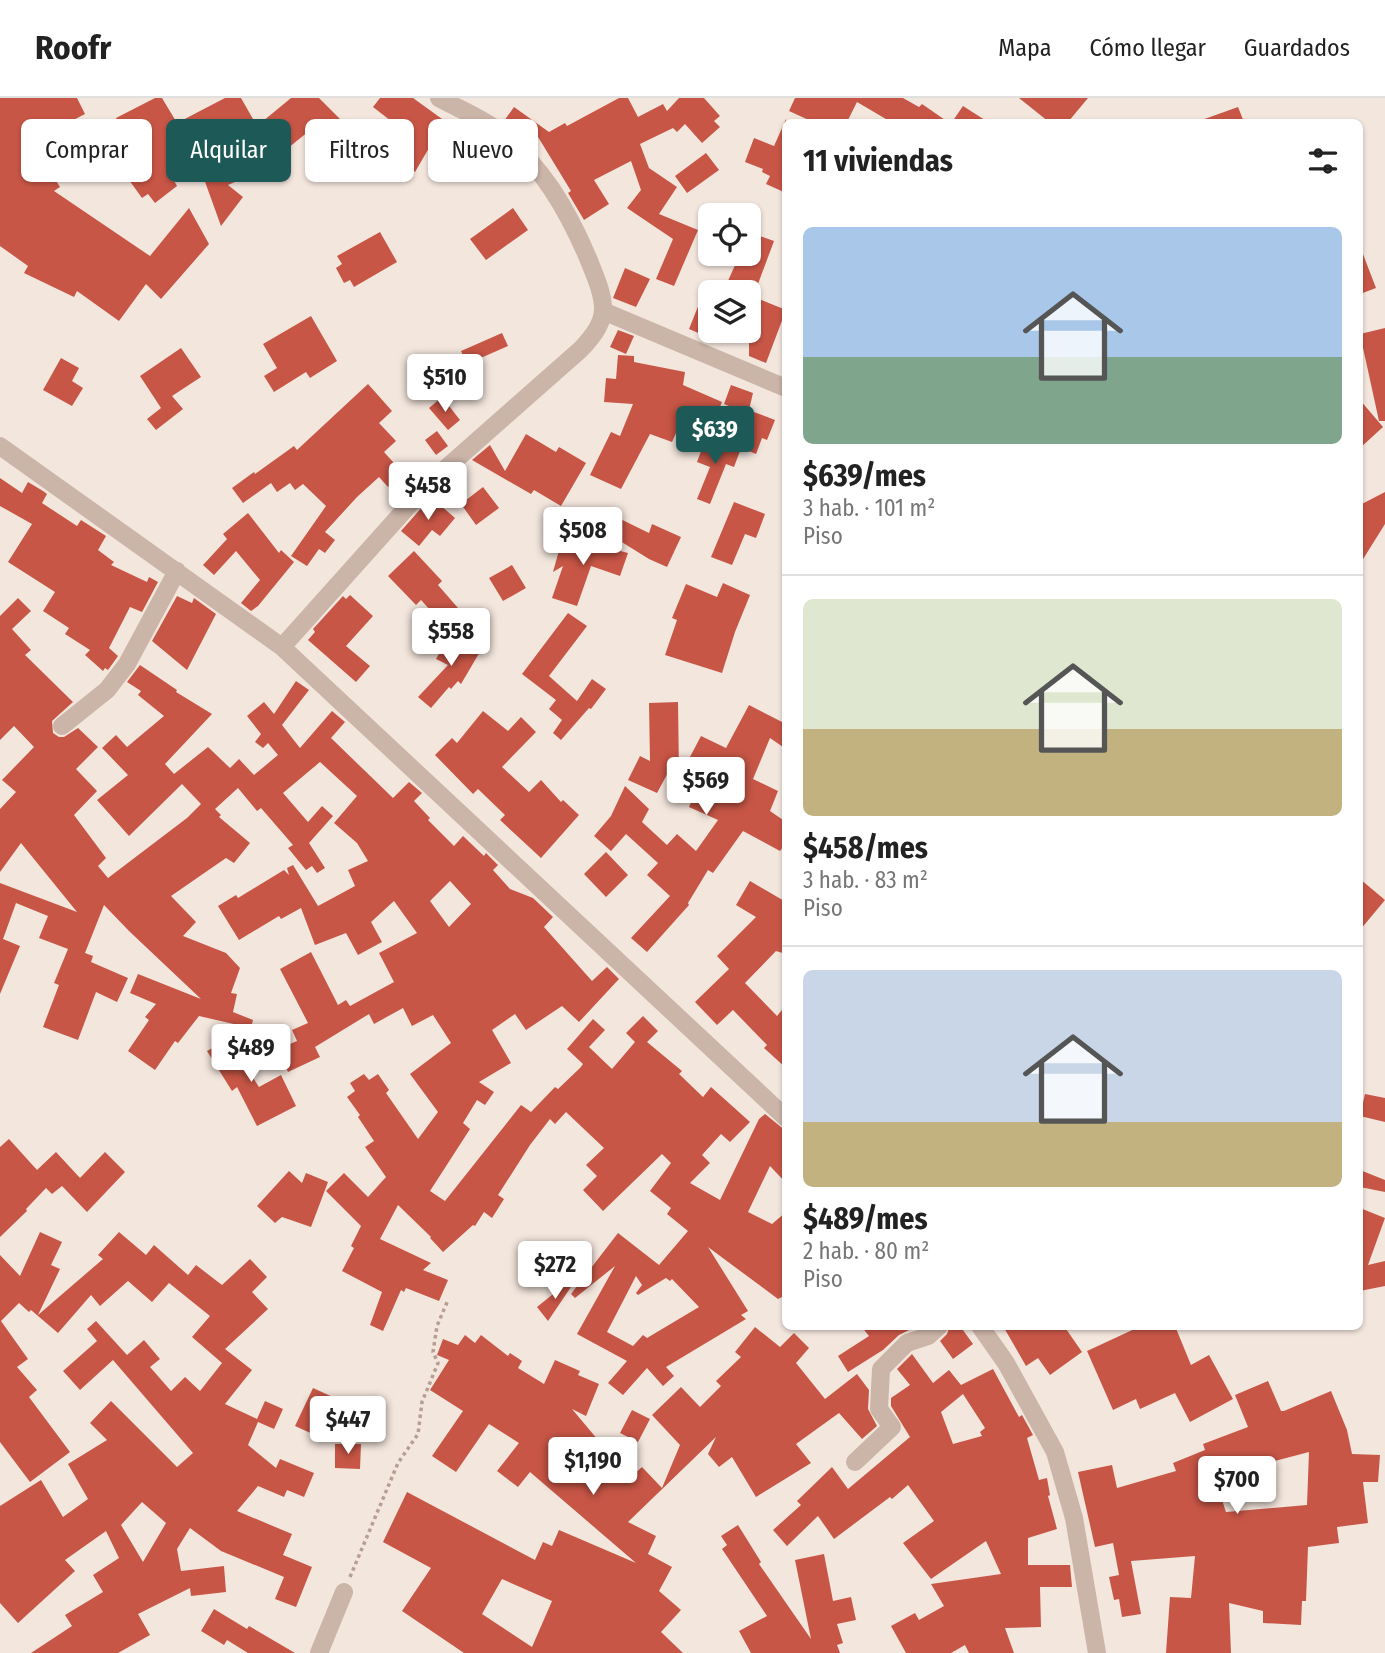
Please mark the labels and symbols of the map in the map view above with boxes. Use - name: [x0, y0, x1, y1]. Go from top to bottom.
- pin: $510: [404, 354, 486, 414]
- pin: $639: [674, 406, 756, 466]
- pin: $458: [387, 462, 469, 522]
- pin: $508: [542, 508, 624, 567]
- pin: $558: [410, 608, 492, 668]
- pin: $569: [665, 758, 747, 817]
- pin: $489: [210, 1024, 292, 1084]
- pin: $272: [514, 1242, 596, 1301]
- pin: $447: [307, 1396, 389, 1456]
- pin: $1,190: [536, 1438, 650, 1497]
- pin: $700: [1196, 1456, 1278, 1516]

